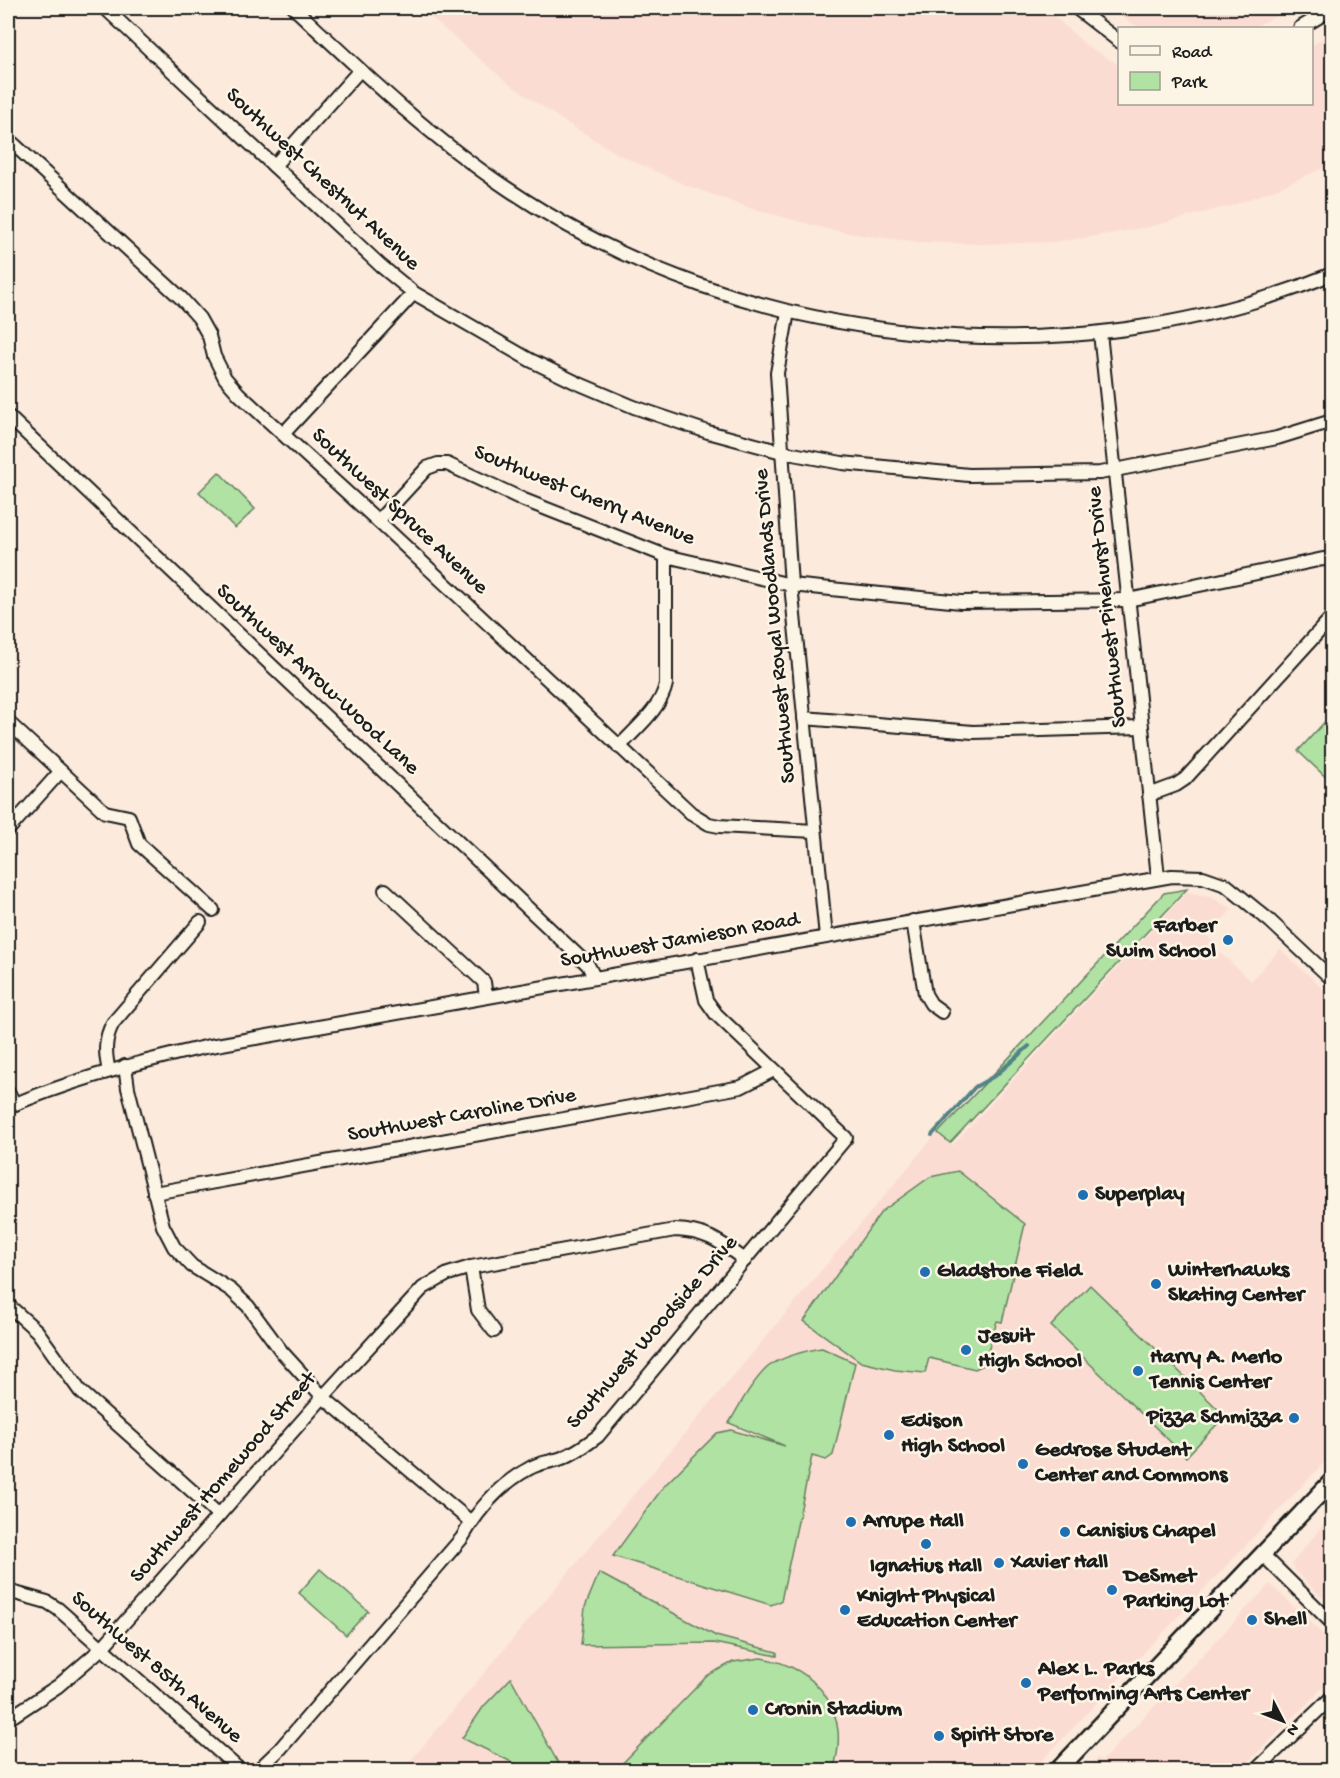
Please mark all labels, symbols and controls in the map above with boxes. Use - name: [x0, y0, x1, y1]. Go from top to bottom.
- legend: [1118, 27, 1313, 105]
- text: Road: [1172, 43, 1213, 64]
- text: Park: [1171, 73, 1208, 94]
- street label: Southwest Chestnut Avenue: [219, 83, 425, 277]
- street label: Southwest Spruce Avenue: [305, 423, 493, 601]
- street label: Southwest Cherry Avenue: [470, 440, 699, 553]
- street label: Southwest Royal Woodlands Drive: [749, 467, 803, 784]
- street label: Southwest Pinehurst Drive: [1082, 485, 1134, 729]
- street label: Southwest Arrow-Wood Lane: [210, 579, 425, 782]
- street label: Southwest Jamieson Road: [558, 907, 804, 975]
- place label: Farber Swim School: [1106, 914, 1218, 965]
- marker: Farber Swim School: [1221, 933, 1235, 947]
- street label: Southwest Caroline Drive: [346, 1083, 579, 1149]
- place label: Superplay: [1095, 1182, 1184, 1208]
- marker: Superplay: [1076, 1188, 1090, 1202]
- street label: Southwest Woodside Drive: [562, 1230, 745, 1435]
- place label: Winterhawks Skating Center: [1167, 1258, 1306, 1309]
- place label: Gladstone Field: [937, 1259, 1084, 1285]
- marker: Gladstone Field: [918, 1265, 932, 1279]
- marker: Winterhawks Skating Center: [1149, 1277, 1163, 1291]
- place label: Jesuit High School: [977, 1324, 1082, 1375]
- marker: Jesuit High School: [959, 1343, 973, 1357]
- place label: Harry A. Merlo Tennis Center: [1148, 1345, 1283, 1396]
- marker: Harry A. Merlo Tennis Center: [1131, 1364, 1145, 1378]
- street label: Southwest Homewood Street: [125, 1366, 324, 1589]
- place label: Pizza Schmizza: [1146, 1405, 1284, 1431]
- place label: Edison High School: [901, 1409, 1005, 1460]
- marker: Pizza Schmizza: [1287, 1411, 1301, 1425]
- marker: Edison High School: [882, 1428, 896, 1442]
- place label: Gedrose Student Center and Commons: [1034, 1438, 1229, 1489]
- marker: Gedrose Student Center and Commons: [1016, 1457, 1030, 1471]
- place label: Arrupe Hall: [862, 1509, 964, 1535]
- marker: Arrupe Hall: [844, 1515, 858, 1529]
- place label: Canisius Chapel: [1076, 1519, 1216, 1545]
- marker: Canisius Chapel: [1058, 1525, 1072, 1539]
- marker: Ignatius Hall: [919, 1537, 933, 1551]
- place label: Xavier Hall: [1010, 1550, 1108, 1576]
- place label: Ignatius Hall: [870, 1554, 982, 1580]
- marker: Xavier Hall: [992, 1556, 1006, 1570]
- place label: DeSmet Parking Lot: [1122, 1564, 1229, 1615]
- marker: DeSmet Parking Lot: [1105, 1583, 1119, 1597]
- place label: Knight Physical Education Center: [856, 1584, 1019, 1635]
- street label: Southwest 85th Avenue: [65, 1586, 248, 1750]
- marker: Knight Physical Education Center: [838, 1603, 852, 1617]
- place label: Shell: [1264, 1607, 1307, 1633]
- marker: Shell: [1245, 1613, 1259, 1627]
- place label: Alex L. Parks Performing Arts Center: [1037, 1657, 1251, 1708]
- marker: Alex L. Parks Performing Arts Center: [1019, 1676, 1033, 1690]
- north arrow: [1253, 1691, 1313, 1751]
- place label: Cronin Stadium: [764, 1697, 902, 1723]
- marker: Cronin Stadium: [746, 1703, 760, 1717]
- text: N: [1281, 1718, 1302, 1739]
- place label: Spirit Store: [951, 1723, 1054, 1749]
- marker: Spirit Store: [932, 1729, 946, 1743]

